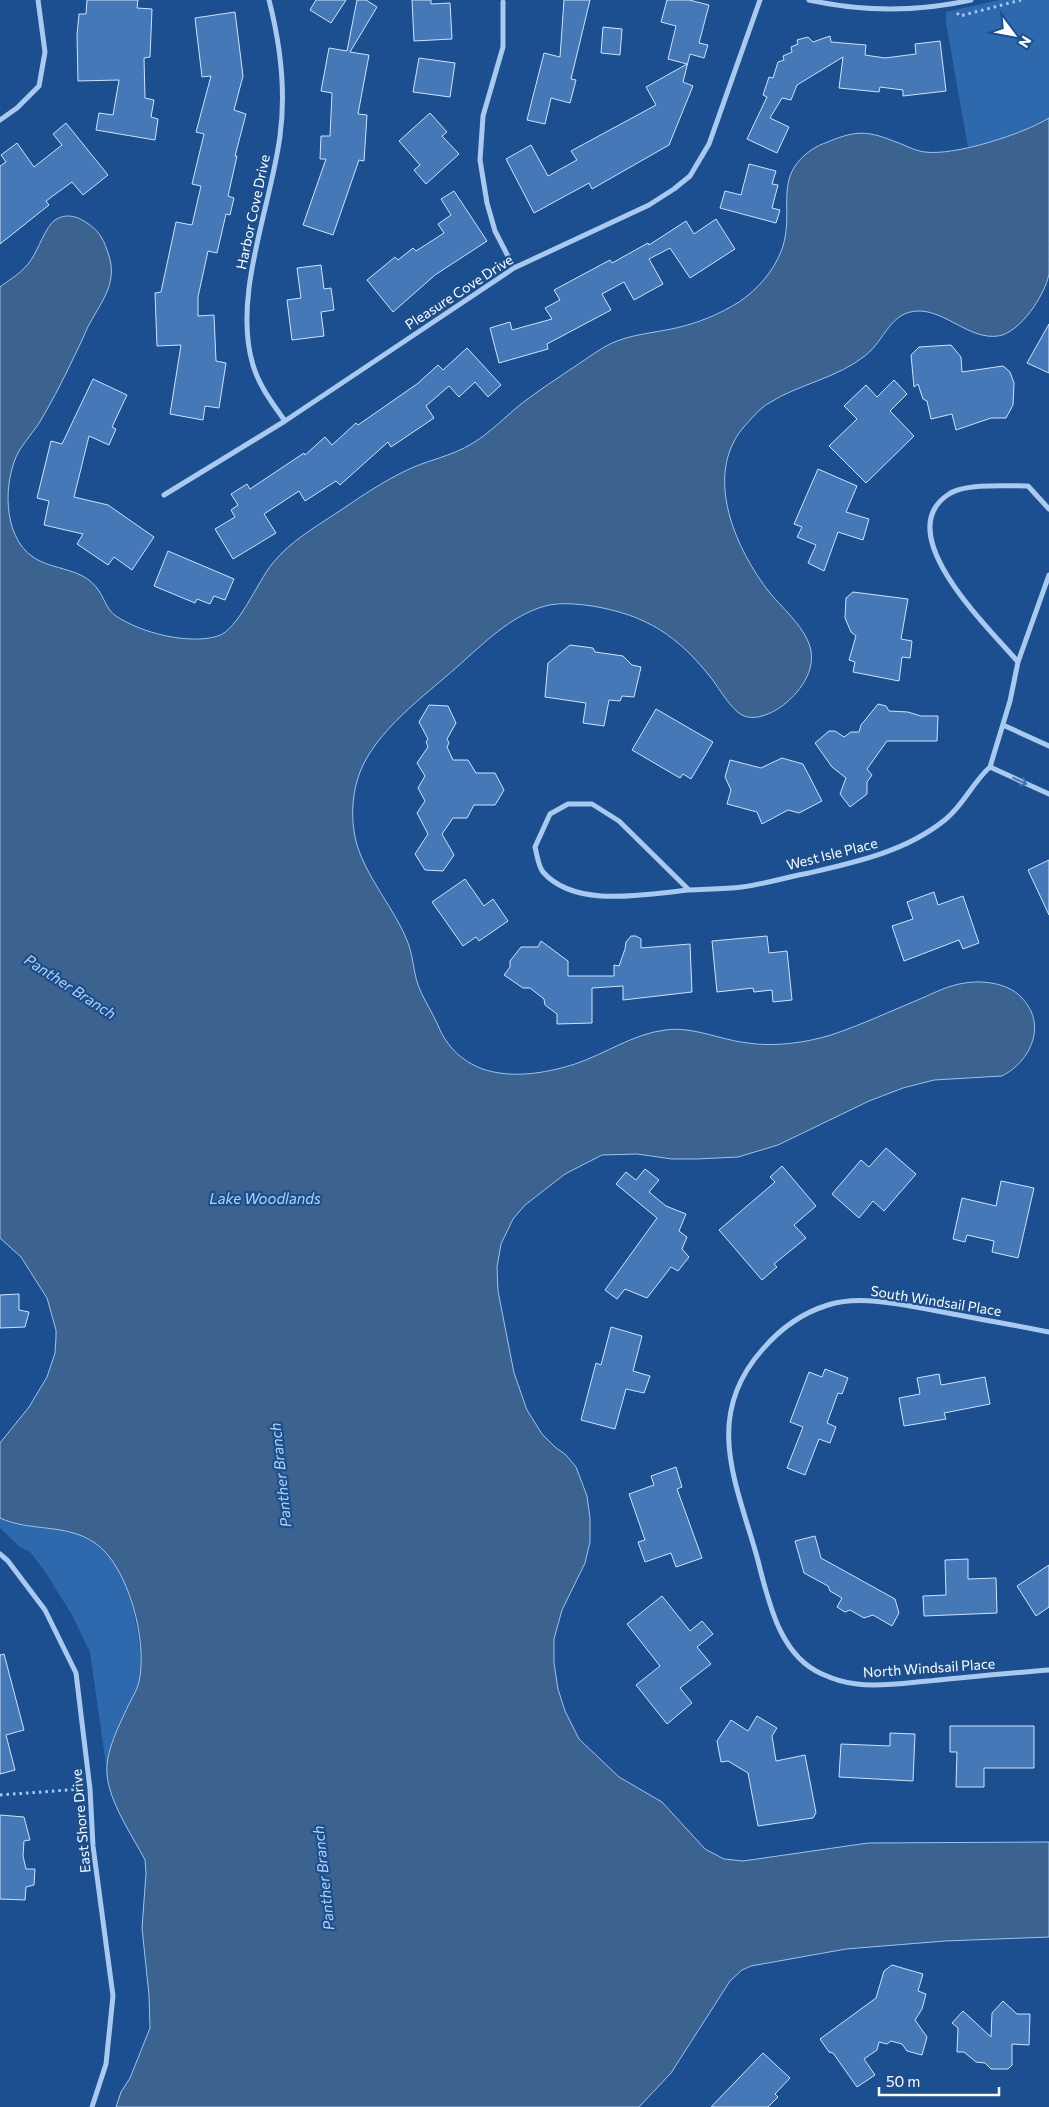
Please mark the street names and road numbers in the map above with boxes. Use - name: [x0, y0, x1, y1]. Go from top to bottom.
- street label: Harbor Cove Drive: [232, 153, 273, 271]
- street label: Pleasure Cove Drive: [402, 250, 516, 333]
- street label: West Isle Place: [785, 834, 879, 873]
- street label: South Windsail Place: [869, 1282, 1003, 1319]
- street label: North Windsail Place: [862, 1654, 996, 1681]
- street label: East Shore Drive: [67, 1768, 94, 1874]

